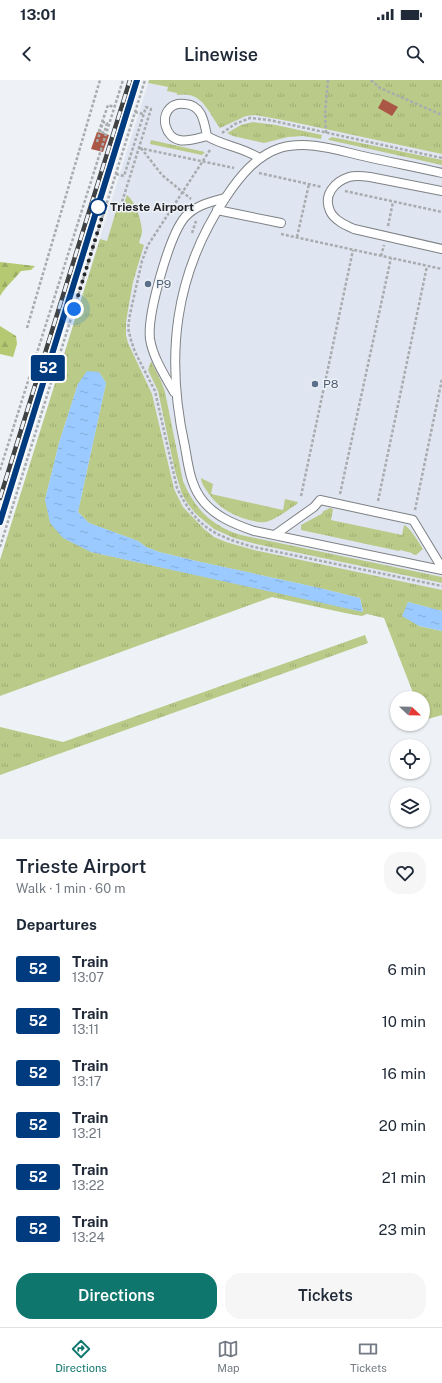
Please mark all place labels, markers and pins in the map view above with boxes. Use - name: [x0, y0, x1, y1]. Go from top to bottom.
- marker: Trieste Airport: [89, 198, 107, 216]
- place label: Trieste Airport: [110, 200, 194, 214]
- place label: P9: [156, 277, 171, 291]
- marker: P9: [143, 279, 153, 289]
- place label: P8: [323, 377, 339, 391]
- marker: P8: [310, 379, 320, 389]

